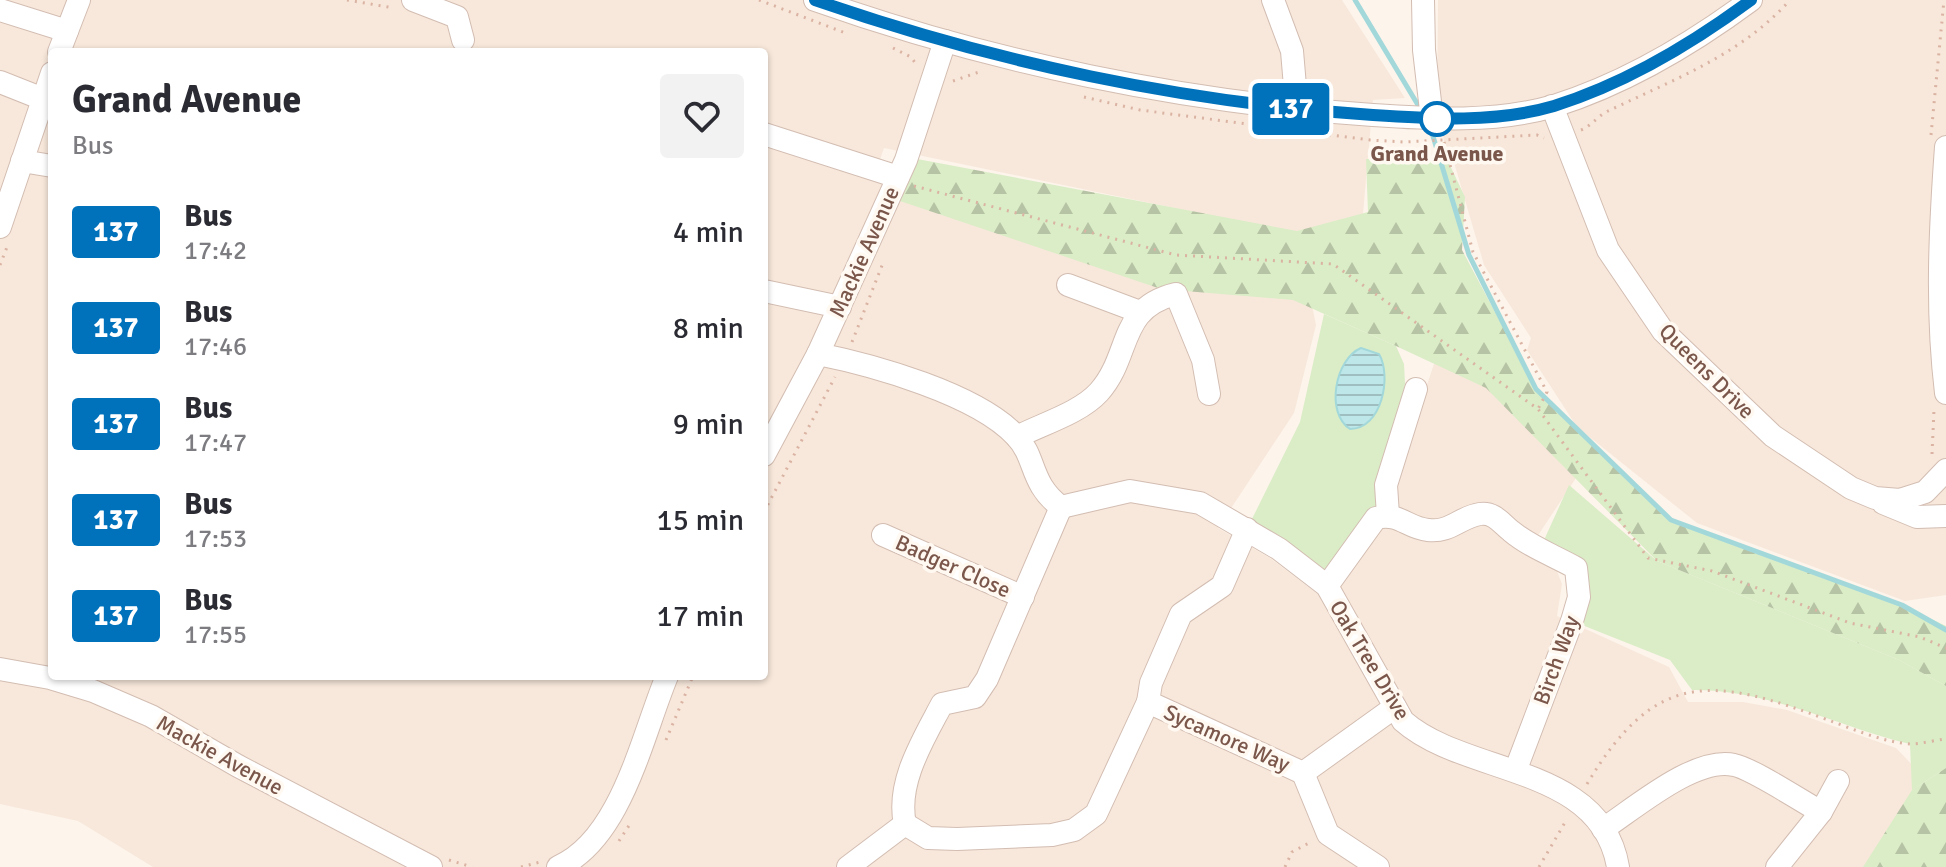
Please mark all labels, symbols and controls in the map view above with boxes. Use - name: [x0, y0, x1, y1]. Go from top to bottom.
- button: heart: [660, 74, 744, 158]
- text: Grand Avenue: [72, 76, 301, 123]
- line badge: 137: [1245, 83, 1337, 135]
- text: 137: [1268, 92, 1314, 126]
- marker: Grand Avenue: [1420, 102, 1454, 136]
- text: Bus: [72, 130, 113, 162]
- place label: Grand Avenue: [1371, 140, 1503, 167]
- street label: Mackie Avenue: [823, 182, 905, 322]
- text: Bus: [184, 198, 232, 235]
- text: 4 min: [673, 214, 744, 251]
- text: 137: [93, 215, 139, 249]
- text: 17:42: [184, 235, 247, 267]
- text: Bus: [184, 294, 232, 331]
- text: 8 min: [673, 310, 744, 347]
- text: 137: [93, 311, 139, 345]
- street label: Queens Drive: [1654, 318, 1760, 424]
- text: 17:46: [184, 331, 247, 363]
- text: Bus: [184, 390, 232, 427]
- text: 9 min: [673, 406, 744, 443]
- text: 137: [93, 407, 139, 441]
- text: 17:47: [184, 427, 247, 459]
- text: Bus: [184, 486, 232, 523]
- text: 15 min: [657, 502, 744, 539]
- text: 137: [93, 503, 139, 537]
- text: 17:53: [184, 523, 247, 555]
- street label: Badger Close: [891, 529, 1015, 603]
- text: Bus: [184, 582, 232, 619]
- street label: Oak Tree Drive: [1324, 595, 1416, 725]
- text: 17 min: [657, 598, 744, 635]
- text: 137: [93, 599, 139, 633]
- street label: Birch Way: [1527, 611, 1585, 708]
- text: 17:55: [184, 619, 247, 651]
- street label: Sycamore Way: [1160, 698, 1295, 778]
- street label: Mackie Avenue: [152, 709, 288, 801]

